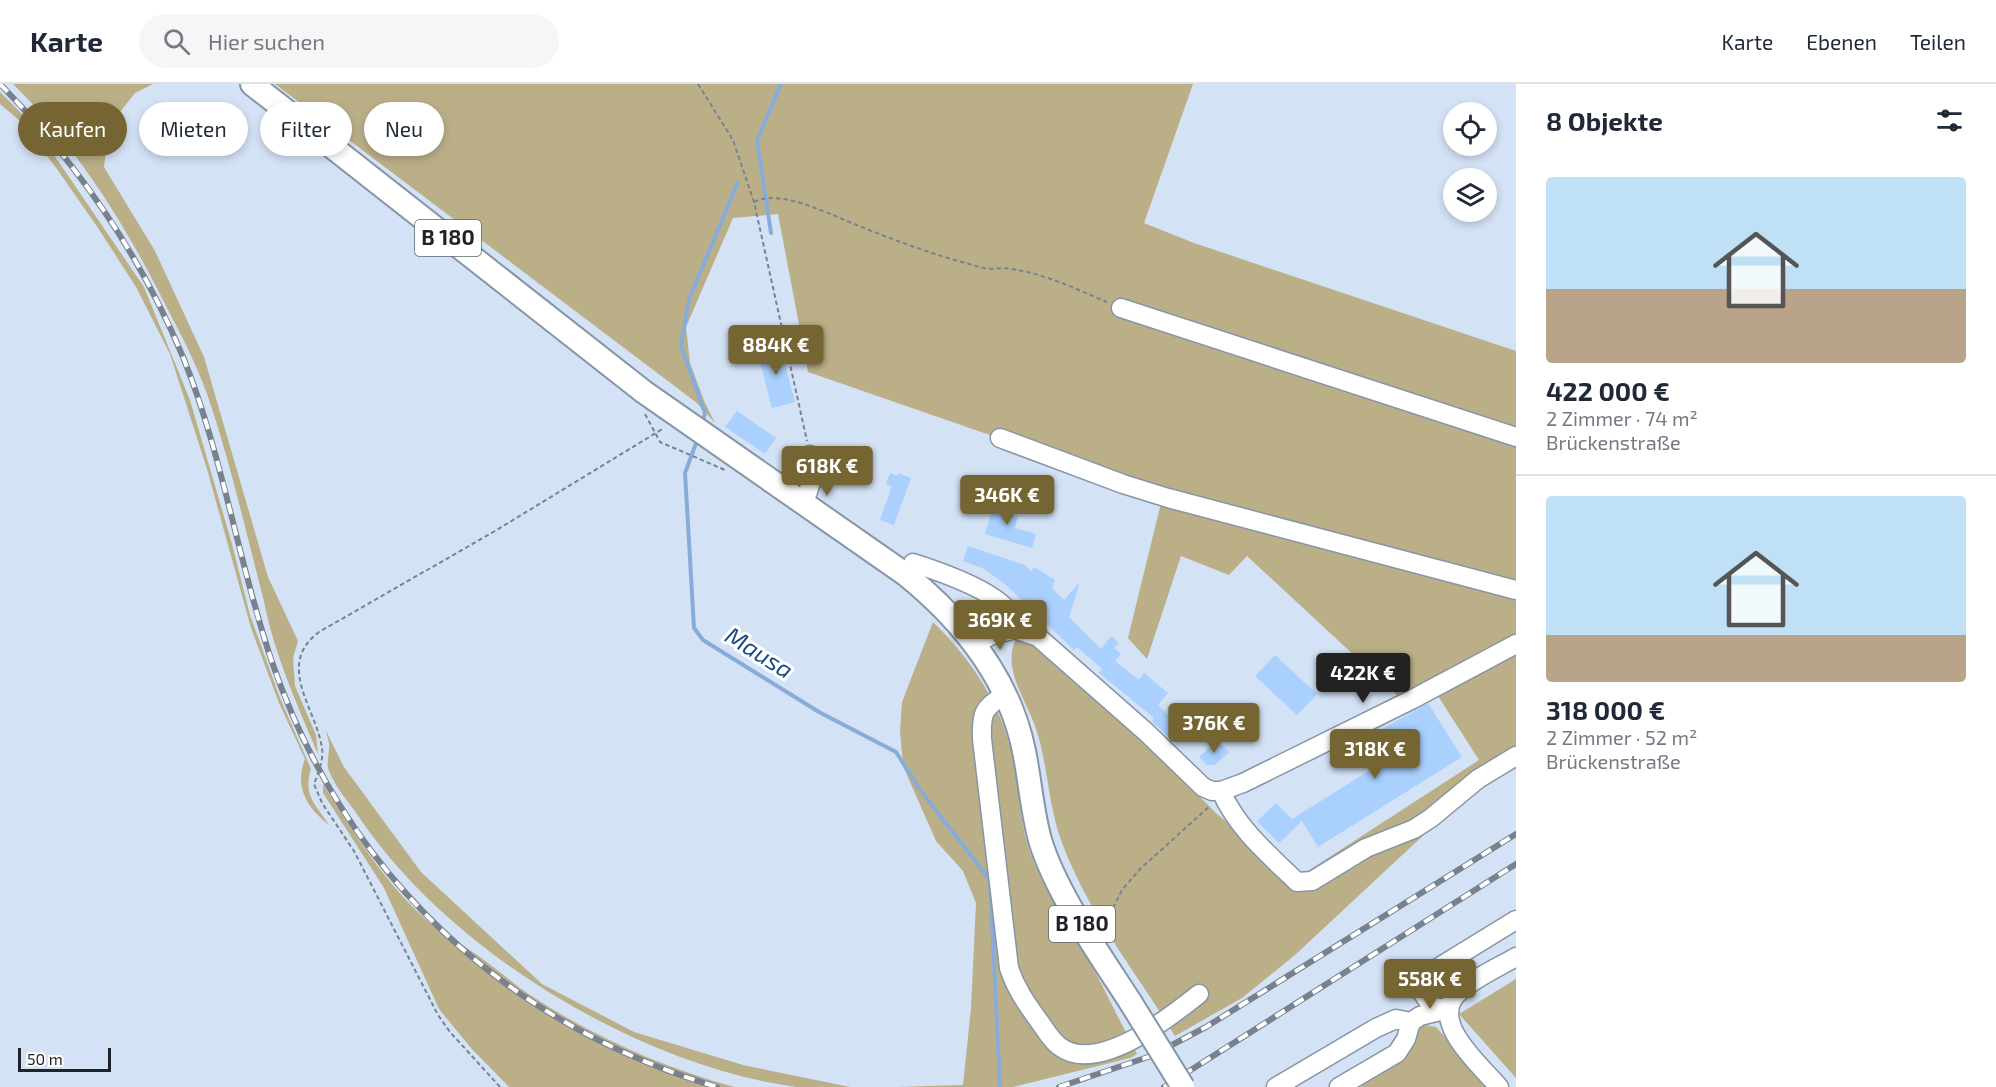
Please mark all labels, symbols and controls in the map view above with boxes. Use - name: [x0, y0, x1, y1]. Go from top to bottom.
- search box: [139, 14, 559, 68]
- text: Karte: [30, 24, 103, 58]
- icon: search: [160, 25, 193, 58]
- text: Hier suchen: [208, 28, 325, 54]
- text: Karte: [1722, 29, 1773, 54]
- text: Ebenen: [1806, 29, 1877, 54]
- text: Teilen: [1910, 29, 1966, 54]
- chip: Kaufen: [18, 102, 127, 156]
- chip: Mieten: [139, 102, 248, 156]
- chip: Filter: [260, 102, 352, 156]
- chip: Neu: [364, 102, 444, 156]
- map controls: [1443, 102, 1497, 222]
- button: locate: [1443, 102, 1497, 156]
- icon: filters: [1933, 104, 1966, 137]
- text: 8 Objekte: [1546, 105, 1663, 136]
- button: layers: [1443, 168, 1497, 222]
- icon: home: [1702, 216, 1810, 324]
- road number: B 180: [415, 220, 481, 256]
- pin: 884K €: [727, 325, 825, 376]
- text: 884K €: [742, 332, 810, 356]
- text: 422 000 €: [1546, 375, 1670, 406]
- text: 2 Zimmer · 74 m²: [1546, 406, 1698, 430]
- text: Brückenstraße: [1546, 430, 1681, 454]
- pin: 618K €: [778, 446, 876, 497]
- text: 618K €: [796, 453, 858, 477]
- pin: 346K €: [958, 475, 1056, 526]
- text: 346K €: [974, 482, 1040, 506]
- icon: home: [1702, 535, 1810, 643]
- pin: 369K €: [951, 600, 1049, 651]
- text: 369K €: [968, 607, 1032, 631]
- water label: Mausa: [721, 620, 799, 684]
- pin: 422K €: [1314, 653, 1412, 704]
- text: 422K €: [1330, 660, 1396, 684]
- text: 318 000 €: [1546, 694, 1665, 725]
- pin: 376K €: [1165, 703, 1263, 754]
- text: 376K €: [1182, 710, 1246, 734]
- text: 2 Zimmer · 52 m²: [1546, 725, 1697, 749]
- pin: 318K €: [1326, 729, 1424, 780]
- text: 318K €: [1344, 736, 1406, 760]
- text: Brückenstraße: [1546, 749, 1681, 773]
- road number: B 180: [1049, 906, 1115, 942]
- pin: 558K €: [1381, 959, 1479, 1010]
- text: 558K €: [1398, 966, 1462, 990]
- scale bar: [18, 1045, 111, 1072]
- text: 50 m: [27, 1049, 63, 1068]

